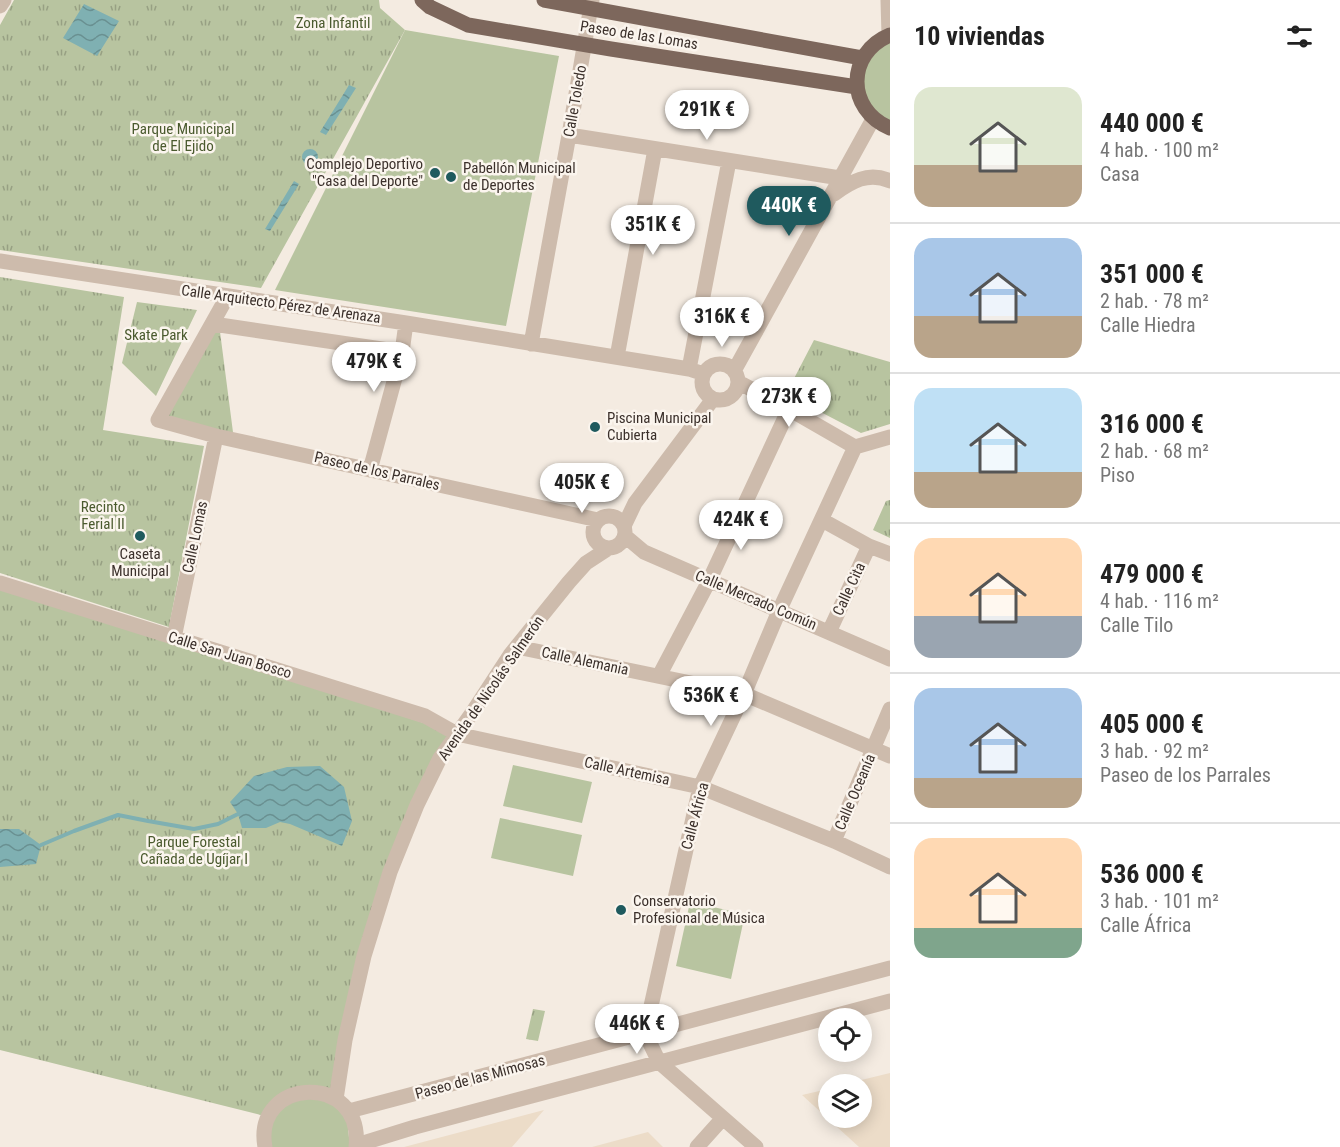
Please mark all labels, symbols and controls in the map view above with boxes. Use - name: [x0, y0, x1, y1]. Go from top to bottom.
- park label: Zona Infantil: [296, 14, 370, 32]
- street label: Paseo de las Lomas: [579, 17, 699, 53]
- icon: filters: [1283, 20, 1316, 53]
- text: 10 viviendas: [914, 21, 1045, 51]
- street label: Calle Toledo: [560, 64, 590, 138]
- pin: 291K €: [658, 90, 756, 141]
- text: 291K €: [679, 97, 735, 121]
- text: 440 000 €: [1100, 108, 1204, 138]
- icon: home: [962, 111, 1034, 183]
- park label: Parque Municipal de El Ejido: [132, 120, 234, 155]
- text: 4 hab. · 100 m²: [1100, 138, 1219, 162]
- place label: Complejo Deportivo "Casa del Deporte": [306, 155, 423, 190]
- place label: Pabellón Municipal de Deportes: [463, 159, 576, 194]
- text: Casa: [1100, 162, 1140, 186]
- marker: Complejo Deportivo "Casa del Deporte": [428, 166, 442, 180]
- marker: Pabellón Municipal de Deportes: [444, 170, 458, 184]
- pin: 440K €: [740, 186, 838, 237]
- text: 440K €: [761, 193, 817, 217]
- pin: 351K €: [604, 205, 702, 256]
- text: 351K €: [625, 212, 681, 236]
- text: 351 000 €: [1100, 259, 1204, 289]
- icon: home: [962, 262, 1034, 334]
- street label: Calle Arquitecto Pérez de Arenaza: [180, 281, 382, 327]
- text: 2 hab. · 78 m²: [1100, 289, 1209, 313]
- pin: 316K €: [673, 297, 771, 348]
- text: 316K €: [694, 304, 750, 328]
- text: Calle Hiedra: [1100, 313, 1196, 337]
- park label: Skate Park: [124, 326, 188, 344]
- pin: 479K €: [325, 342, 423, 393]
- text: 479K €: [346, 349, 402, 373]
- pin: 273K €: [740, 377, 838, 428]
- text: 273K €: [761, 384, 817, 408]
- place label: Piscina Municipal Cubierta: [607, 409, 712, 444]
- text: 316 000 €: [1100, 409, 1204, 439]
- icon: home: [962, 412, 1034, 484]
- marker: Piscina Municipal Cubierta: [588, 420, 602, 434]
- text: 2 hab. · 68 m²: [1100, 439, 1209, 463]
- street label: Paseo de los Parrales: [313, 448, 442, 494]
- pin: 405K €: [533, 463, 631, 514]
- text: Piso: [1100, 463, 1135, 487]
- text: 405K €: [554, 470, 610, 494]
- park label: Recinto Ferial II: [81, 498, 125, 533]
- street label: Calle Lomas: [179, 499, 211, 575]
- pin: 424K €: [692, 500, 790, 551]
- text: 424K €: [713, 507, 769, 531]
- marker: Caseta Municipal: [133, 529, 147, 543]
- place label: Caseta Municipal: [111, 545, 169, 580]
- text: 479 000 €: [1100, 559, 1204, 589]
- street label: Calle Cita: [829, 560, 869, 618]
- icon: home: [962, 562, 1034, 634]
- street label: Calle Mercado Común: [693, 566, 819, 634]
- text: 4 hab. · 116 m²: [1100, 589, 1219, 613]
- street label: Avenida de Nicolás Salmerón: [434, 612, 548, 764]
- text: Calle Tilo: [1100, 613, 1173, 637]
- street label: Calle San Juan Bosco: [166, 628, 294, 682]
- street label: Calle Alemania: [540, 643, 630, 679]
- pin: 536K €: [662, 676, 760, 727]
- text: 536K €: [683, 683, 739, 707]
- text: 405 000 €: [1100, 709, 1204, 739]
- icon: home: [962, 712, 1034, 784]
- text: 3 hab. · 92 m²: [1100, 739, 1209, 763]
- street label: Calle Oceanía: [831, 751, 879, 833]
- street label: Calle Artemisa: [583, 753, 671, 789]
- text: Paseo de los Parrales: [1100, 763, 1271, 787]
- street label: Calle África: [677, 781, 713, 851]
- park label: Parque Forestal Cañada de Ugíjar I: [140, 833, 248, 868]
- text: 536 000 €: [1100, 859, 1204, 889]
- icon: home: [962, 862, 1034, 934]
- text: 3 hab. · 101 m²: [1100, 889, 1219, 913]
- place label: Conservatorio Profesional de Música: [633, 892, 765, 927]
- marker: Conservatorio Profesional de Música: [614, 903, 628, 917]
- text: Calle África: [1100, 913, 1191, 937]
- pin: 446K €: [588, 1004, 686, 1055]
- map controls: [818, 1008, 872, 1128]
- button: locate: [818, 1008, 872, 1062]
- text: 446K €: [609, 1011, 665, 1035]
- street label: Paseo de las Mimosas: [413, 1051, 547, 1103]
- button: layers: [818, 1074, 872, 1128]

